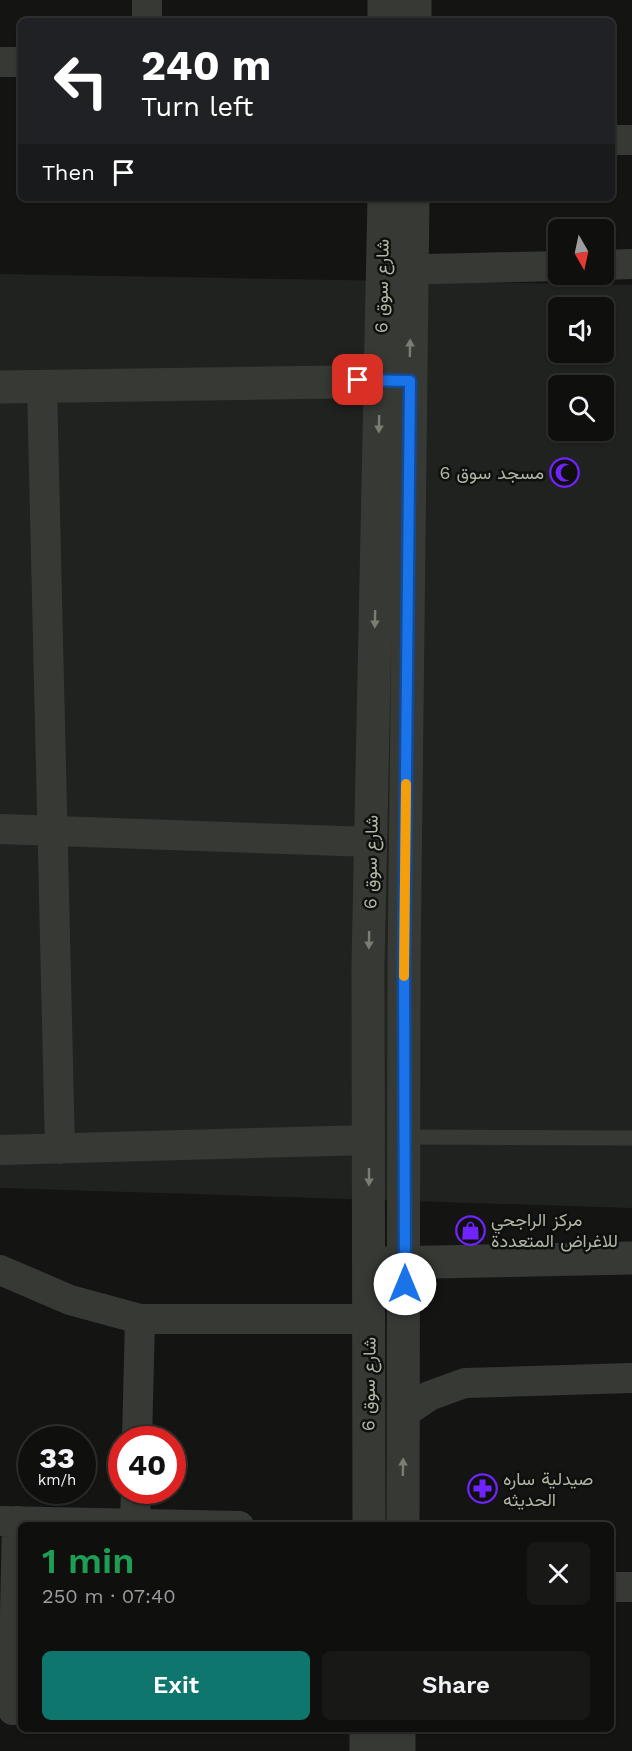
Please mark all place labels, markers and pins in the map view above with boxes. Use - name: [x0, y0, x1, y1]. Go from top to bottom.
- pin: [332, 354, 383, 405]
- mosque icon: مسجد سوق 6: [549, 457, 581, 489]
- place label: مسجد سوق 6: [439, 462, 544, 484]
- place label: مركز الراجحي للاغراض المتعددة: [491, 1209, 618, 1252]
- shop icon: مركز الراجحي للاغراض المتعددة: [454, 1214, 486, 1246]
- place label: صيدلية ساره الحديثه: [503, 1468, 593, 1510]
- pharmacy icon: صيدلية ساره الحديثه: [466, 1473, 498, 1505]

